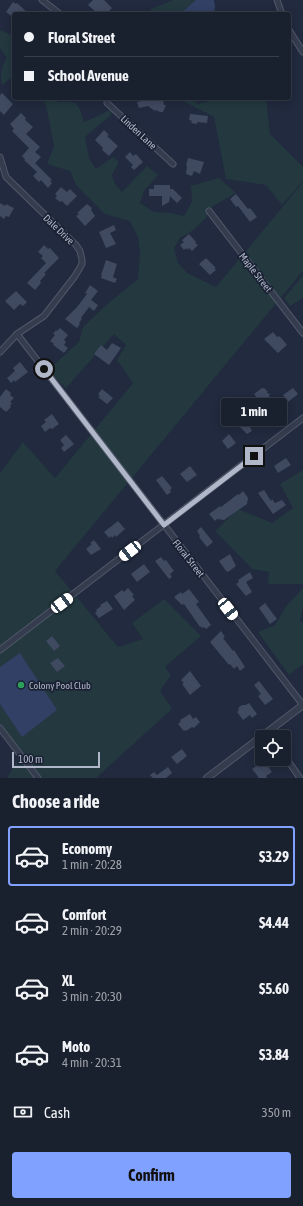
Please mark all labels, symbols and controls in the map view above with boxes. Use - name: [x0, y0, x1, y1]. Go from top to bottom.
- text: Floral Street: [48, 29, 115, 46]
- text: School Avenue: [48, 67, 129, 84]
- street label: Linden Lane: [119, 113, 159, 152]
- street label: Dale Drive: [41, 212, 77, 247]
- street label: Maple Street: [237, 251, 274, 294]
- route start: [35, 360, 53, 378]
- callout: 1 min: [221, 398, 287, 426]
- text: 1 min: [241, 404, 267, 419]
- route end: [245, 447, 263, 465]
- street label: Floral Street: [171, 537, 207, 579]
- car: [117, 539, 143, 563]
- car: [49, 591, 75, 615]
- car: [216, 596, 240, 622]
- marker: Colony Pool Club: [16, 680, 26, 690]
- place label: Colony Pool Club: [29, 680, 91, 691]
- map controls: [255, 730, 291, 766]
- button: locate: [255, 730, 291, 766]
- scale bar: [12, 750, 100, 769]
- text: 100 m: [18, 753, 43, 765]
- text: Choose a ride: [12, 791, 100, 812]
- icon: car: [14, 838, 50, 874]
- text: Economy: [62, 840, 112, 857]
- text: $3.29: [259, 848, 289, 865]
- text: 1 min · 20:28: [62, 857, 122, 872]
- icon: car: [14, 904, 50, 940]
- text: Comfort: [62, 906, 106, 923]
- text: $4.44: [259, 914, 289, 931]
- text: 2 min · 20:29: [62, 923, 122, 938]
- icon: car: [14, 970, 50, 1006]
- text: XL: [62, 972, 75, 989]
- text: $5.60: [259, 980, 289, 997]
- text: 3 min · 20:30: [62, 989, 122, 1004]
- icon: car: [14, 1036, 50, 1072]
- text: Moto: [62, 1038, 90, 1055]
- text: $3.84: [259, 1046, 289, 1063]
- text: 4 min · 20:31: [62, 1055, 122, 1070]
- icon: cash: [12, 1101, 34, 1123]
- text: Cash: [44, 1104, 70, 1121]
- text: 350 m: [262, 1105, 291, 1120]
- button: Confirm: [12, 1152, 291, 1198]

